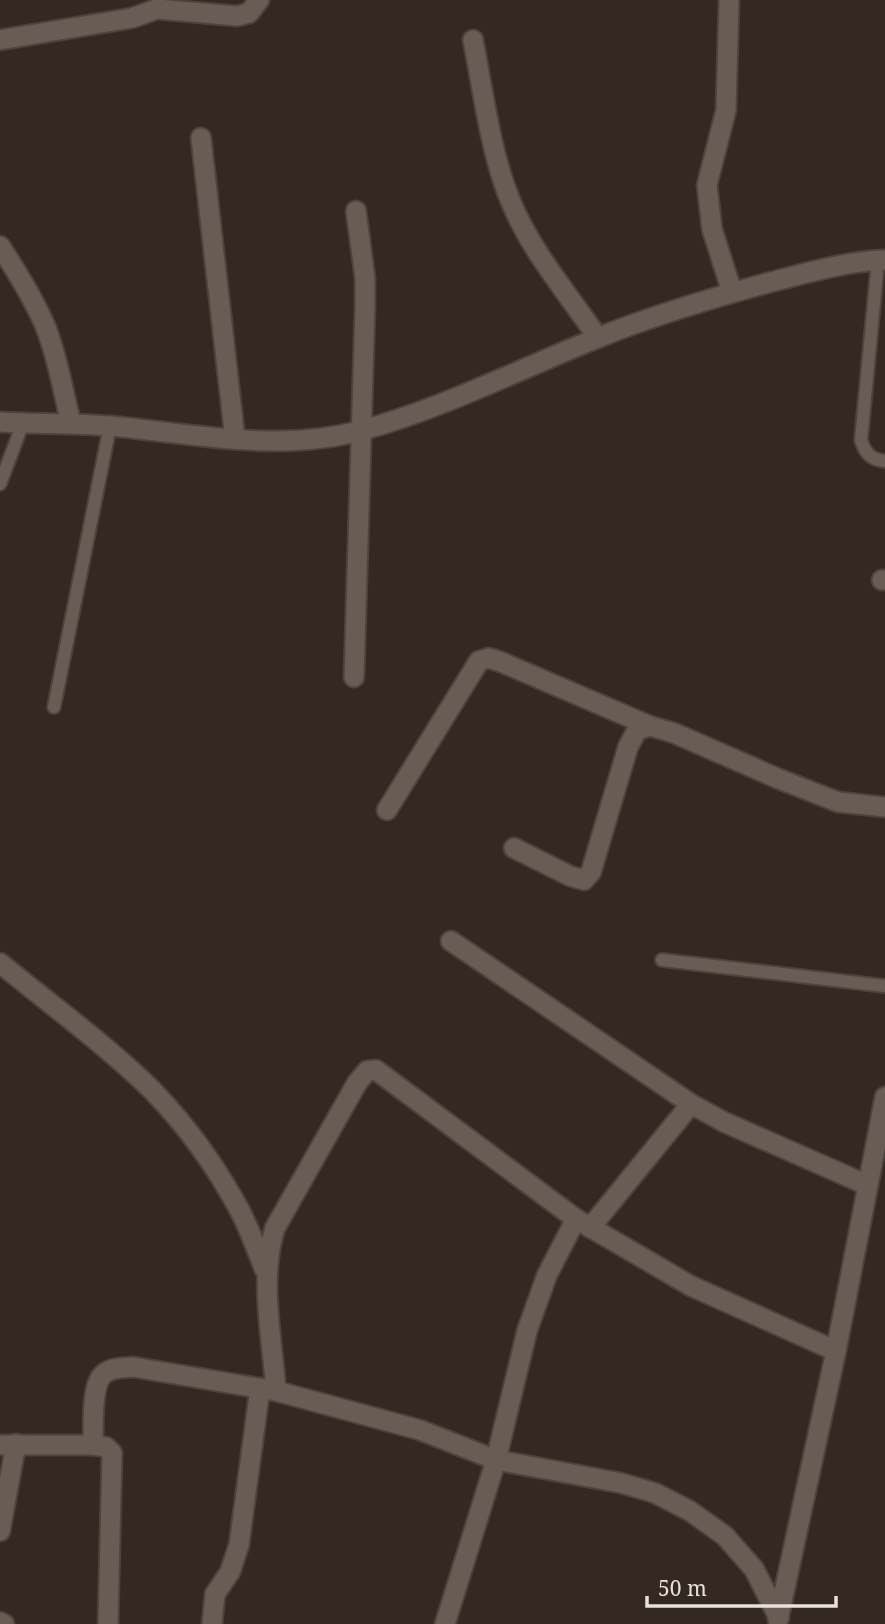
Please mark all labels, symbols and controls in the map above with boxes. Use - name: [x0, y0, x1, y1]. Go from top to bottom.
- scale bar: [647, 1564, 836, 1608]
- text: 50 m: [658, 1574, 707, 1602]

